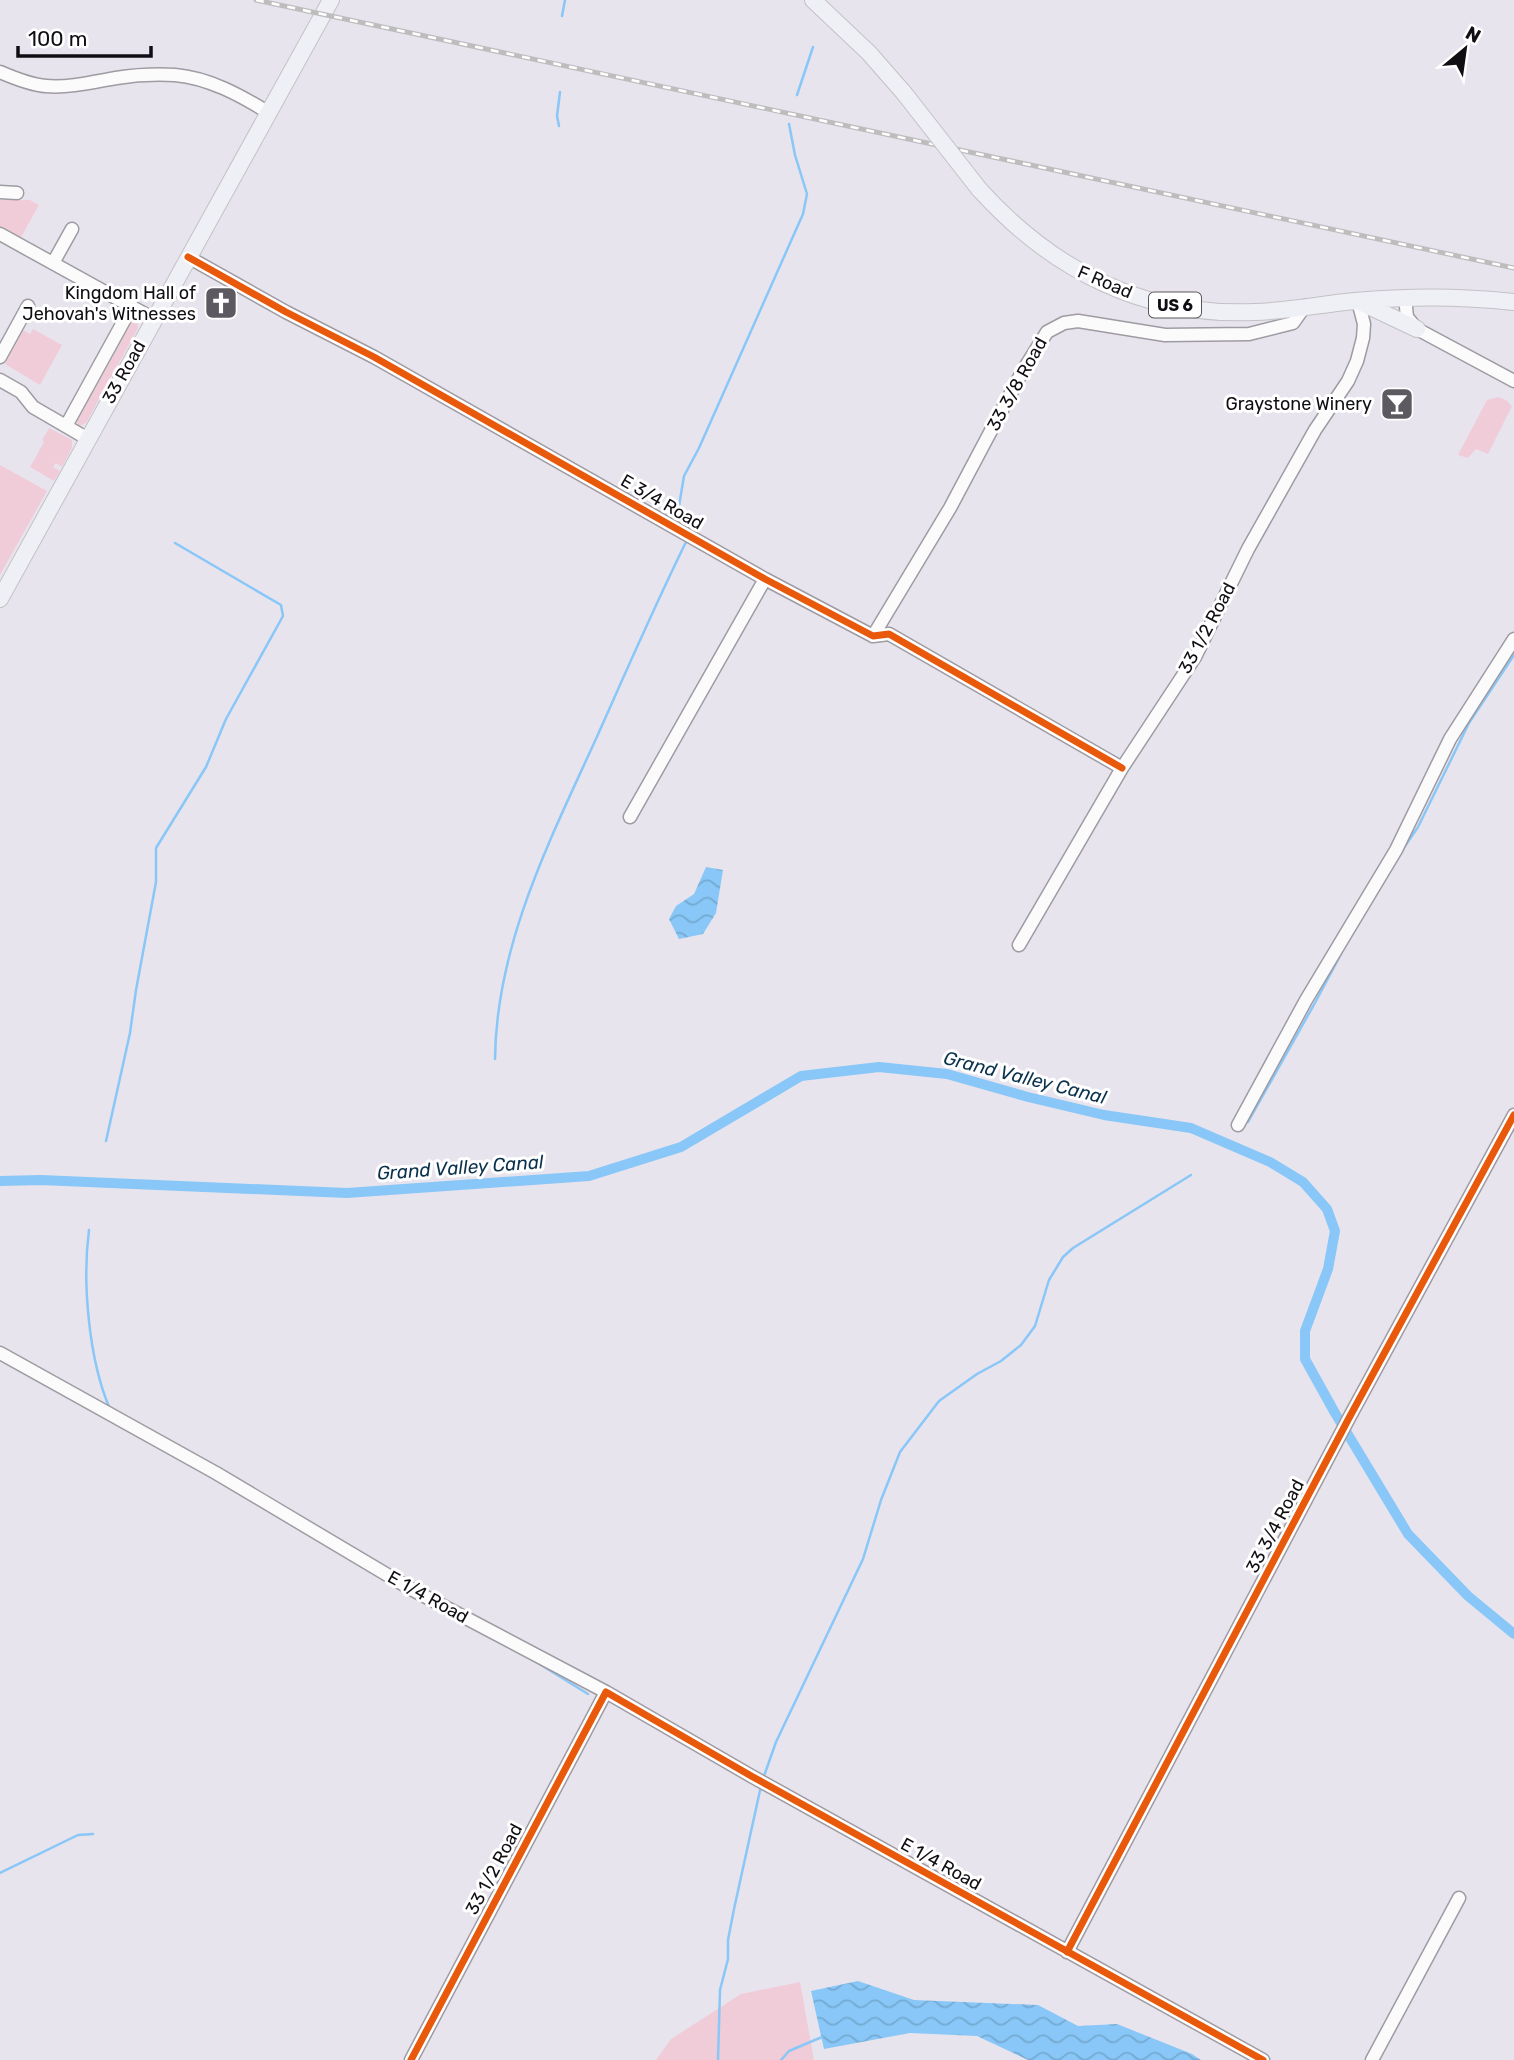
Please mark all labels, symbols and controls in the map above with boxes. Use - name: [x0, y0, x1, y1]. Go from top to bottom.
- scale bar: [18, 14, 150, 58]
- north arrow: [1430, 14, 1500, 84]
- text: N: [1461, 21, 1485, 48]
- text: 100 m: [28, 26, 87, 51]
- street label: F Road: [1074, 261, 1136, 303]
- place label: Kingdom Hall of Jehovah's Witnesses: [22, 282, 196, 325]
- church icon: Kingdom Hall of Jehovah's Witnesses: [202, 284, 240, 322]
- road number: US 6: [1149, 292, 1201, 318]
- street label: 33 3/8 Road: [982, 333, 1052, 435]
- street label: 33 Road: [98, 337, 150, 407]
- bar icon: Graystone Winery: [1378, 385, 1416, 423]
- place label: Graystone Winery: [1225, 393, 1372, 415]
- street label: E 3/4 Road: [617, 469, 707, 535]
- street label: 33 1/2 Road: [1174, 579, 1240, 677]
- water label: Grand Valley Canal: [941, 1046, 1109, 1109]
- water label: Grand Valley Canal: [376, 1150, 545, 1185]
- street label: 33 3/4 Road: [1241, 1475, 1309, 1577]
- street label: E 1/4 Road: [384, 1566, 472, 1628]
- street label: 33 1/2 Road: [461, 1820, 527, 1918]
- street label: E 1/4 Road: [897, 1833, 985, 1895]

